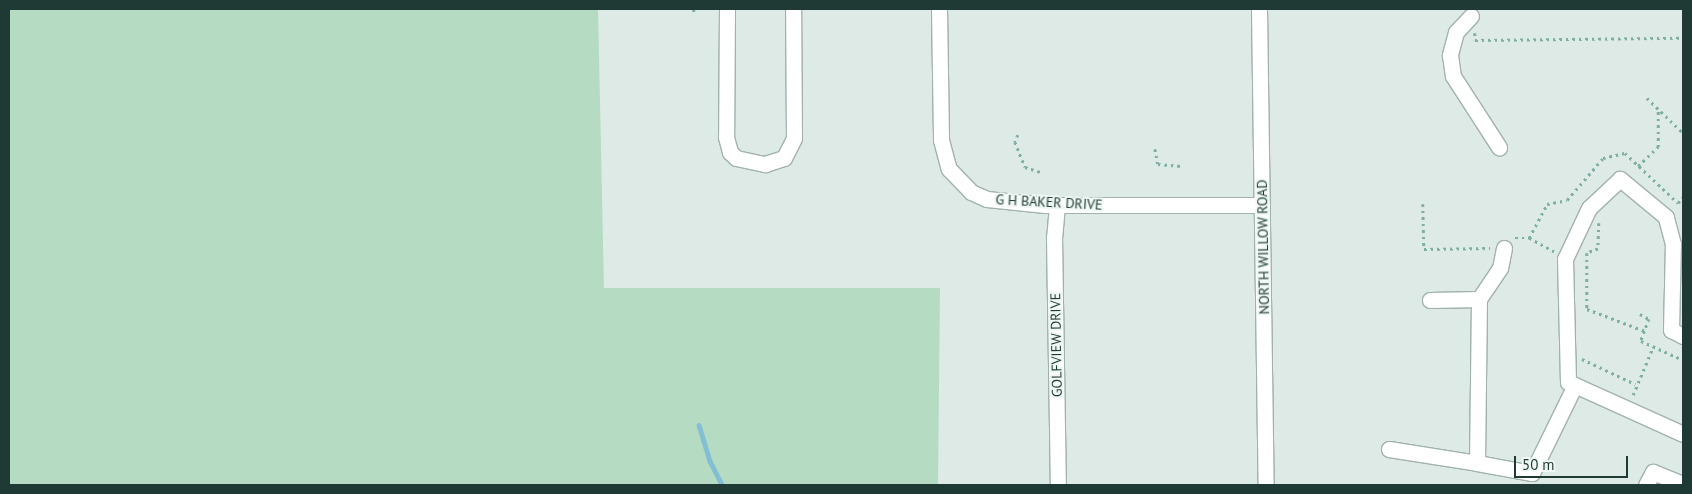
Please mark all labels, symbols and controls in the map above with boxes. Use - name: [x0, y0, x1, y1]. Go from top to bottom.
- street label: NORTH WILLOW ROAD: [1253, 179, 1273, 315]
- street label: G H BAKER DRIVE: [995, 191, 1103, 213]
- street label: GOLFVIEW DRIVE: [1047, 293, 1065, 397]
- scale bar: [1517, 446, 1631, 478]
- text: 50 m: [1522, 455, 1555, 474]

